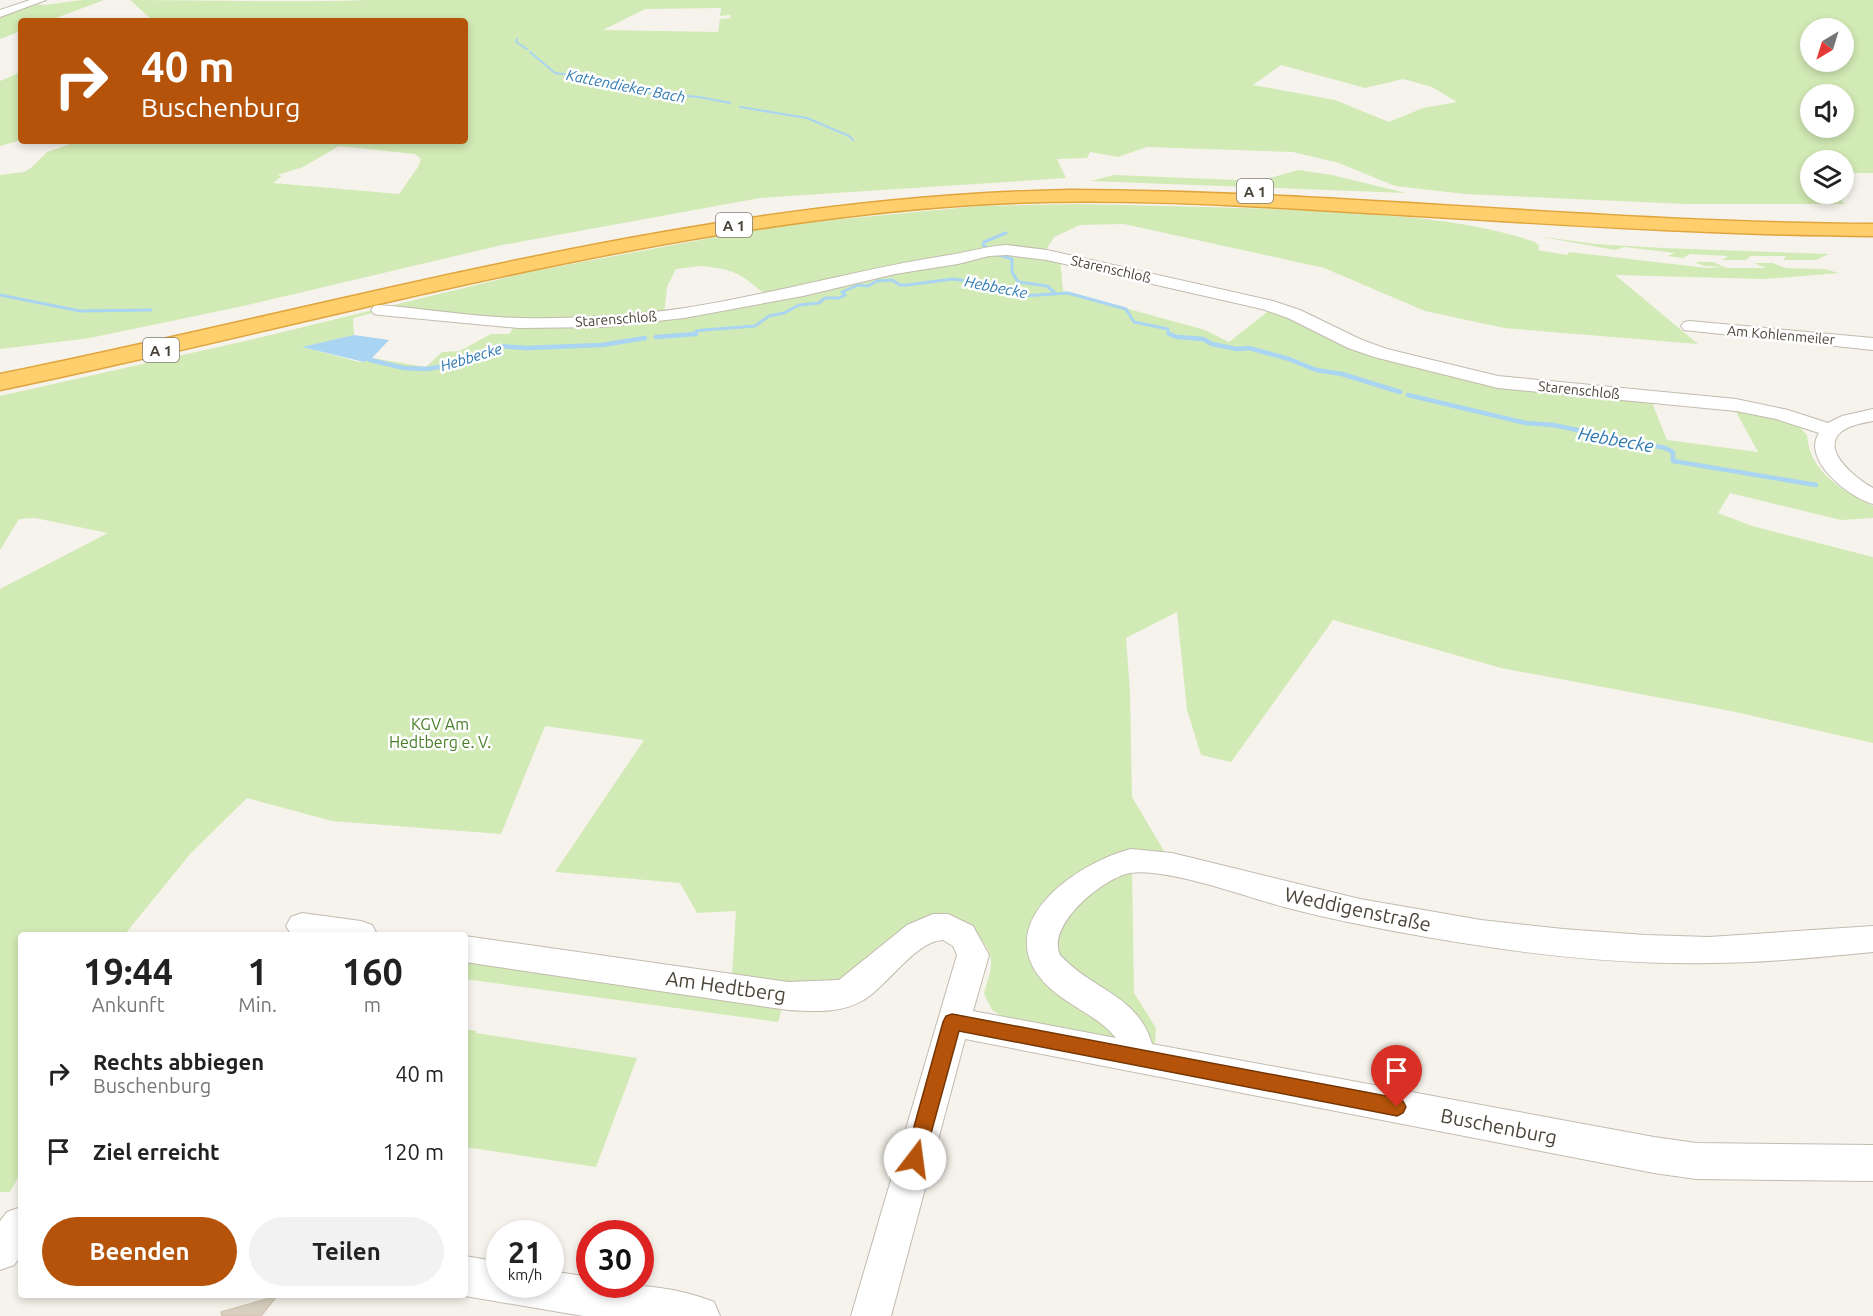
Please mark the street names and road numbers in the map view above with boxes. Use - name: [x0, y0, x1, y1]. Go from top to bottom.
- road number: A 1: [1237, 179, 1273, 203]
- road number: A 1: [716, 213, 752, 237]
- street label: Starenschloß: [1069, 252, 1153, 286]
- street label: Starenschloß: [575, 308, 657, 330]
- street label: Am Kohlenmeiler: [1726, 322, 1836, 348]
- road number: A 1: [143, 338, 179, 362]
- street label: Starenschloß: [1537, 378, 1621, 402]
- street label: Weddigenstraße: [1283, 882, 1433, 936]
- street label: Am Hedtberg: [664, 966, 788, 1006]
- street label: Buschenburg: [1439, 1103, 1559, 1149]

